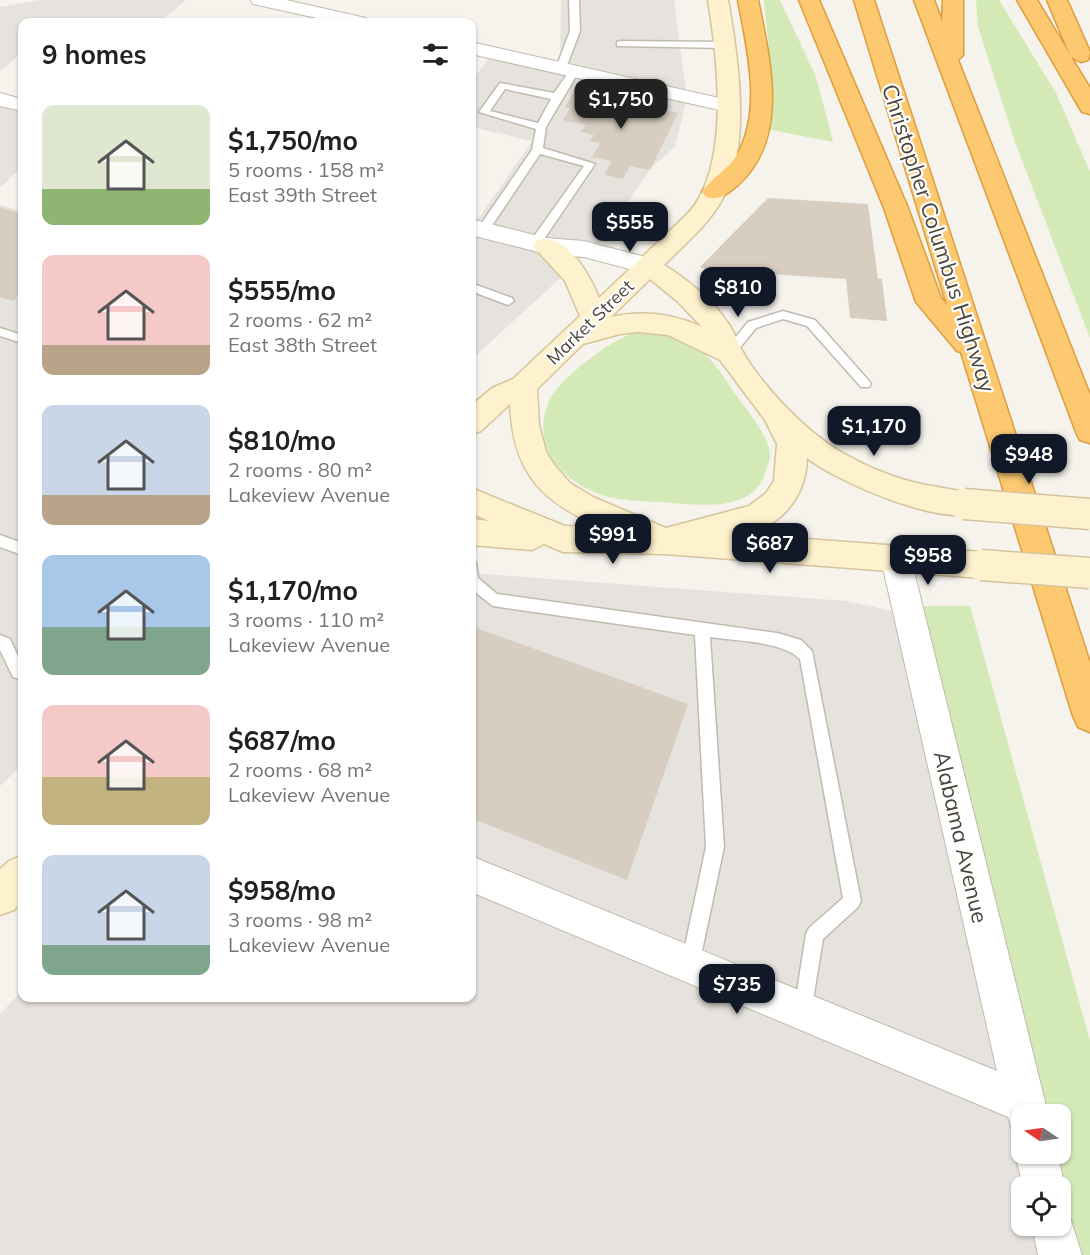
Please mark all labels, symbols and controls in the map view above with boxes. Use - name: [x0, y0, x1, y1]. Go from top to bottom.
- text: 9 homes: [42, 38, 146, 71]
- icon: filters: [419, 38, 452, 71]
- pin: $1,750: [572, 79, 670, 130]
- street label: Christopher Columbus Highway: [876, 80, 1002, 396]
- text: $1,750: [589, 86, 653, 111]
- text: $1,750/mo: [228, 124, 358, 157]
- icon: home: [90, 129, 162, 201]
- text: 5 rooms · 158 m²: [228, 157, 384, 182]
- text: East 39th Street: [228, 182, 377, 207]
- pin: $555: [594, 202, 666, 253]
- text: $555: [606, 209, 654, 234]
- pin: $810: [702, 267, 774, 318]
- text: $555/mo: [228, 274, 336, 307]
- text: $810: [714, 274, 762, 299]
- street label: Market Street: [542, 275, 638, 369]
- icon: home: [90, 279, 162, 351]
- text: 2 rooms · 62 m²: [228, 307, 372, 332]
- text: East 38th Street: [228, 332, 377, 357]
- pin: $1,170: [825, 406, 923, 457]
- text: $1,170: [842, 413, 906, 438]
- text: $810/mo: [228, 424, 336, 457]
- icon: home: [90, 429, 162, 501]
- pin: $948: [993, 434, 1065, 485]
- text: $948: [1005, 441, 1053, 466]
- text: 2 rooms · 80 m²: [228, 457, 372, 482]
- text: Lakeview Avenue: [228, 482, 390, 507]
- pin: $991: [577, 514, 649, 565]
- text: $991: [589, 521, 637, 546]
- pin: $687: [734, 523, 806, 574]
- text: $687: [746, 530, 794, 555]
- pin: $958: [892, 535, 964, 586]
- text: $958: [904, 542, 952, 567]
- text: $1,170/mo: [228, 574, 358, 607]
- icon: home: [90, 579, 162, 651]
- text: 3 rooms · 110 m²: [228, 607, 384, 632]
- text: Lakeview Avenue: [228, 632, 390, 657]
- text: $687/mo: [228, 724, 336, 757]
- icon: home: [90, 729, 162, 801]
- street label: Alabama Avenue: [928, 748, 994, 926]
- text: 2 rooms · 68 m²: [228, 757, 372, 782]
- text: Lakeview Avenue: [228, 782, 390, 807]
- text: $958/mo: [228, 874, 336, 907]
- icon: home: [90, 879, 162, 951]
- text: 3 rooms · 98 m²: [228, 907, 372, 932]
- text: Lakeview Avenue: [228, 932, 390, 957]
- pin: $735: [701, 964, 773, 1015]
- text: $735: [713, 971, 761, 996]
- north arrow: [1011, 1104, 1071, 1164]
- map controls: [1011, 1104, 1071, 1236]
- button: locate: [1011, 1176, 1071, 1236]

